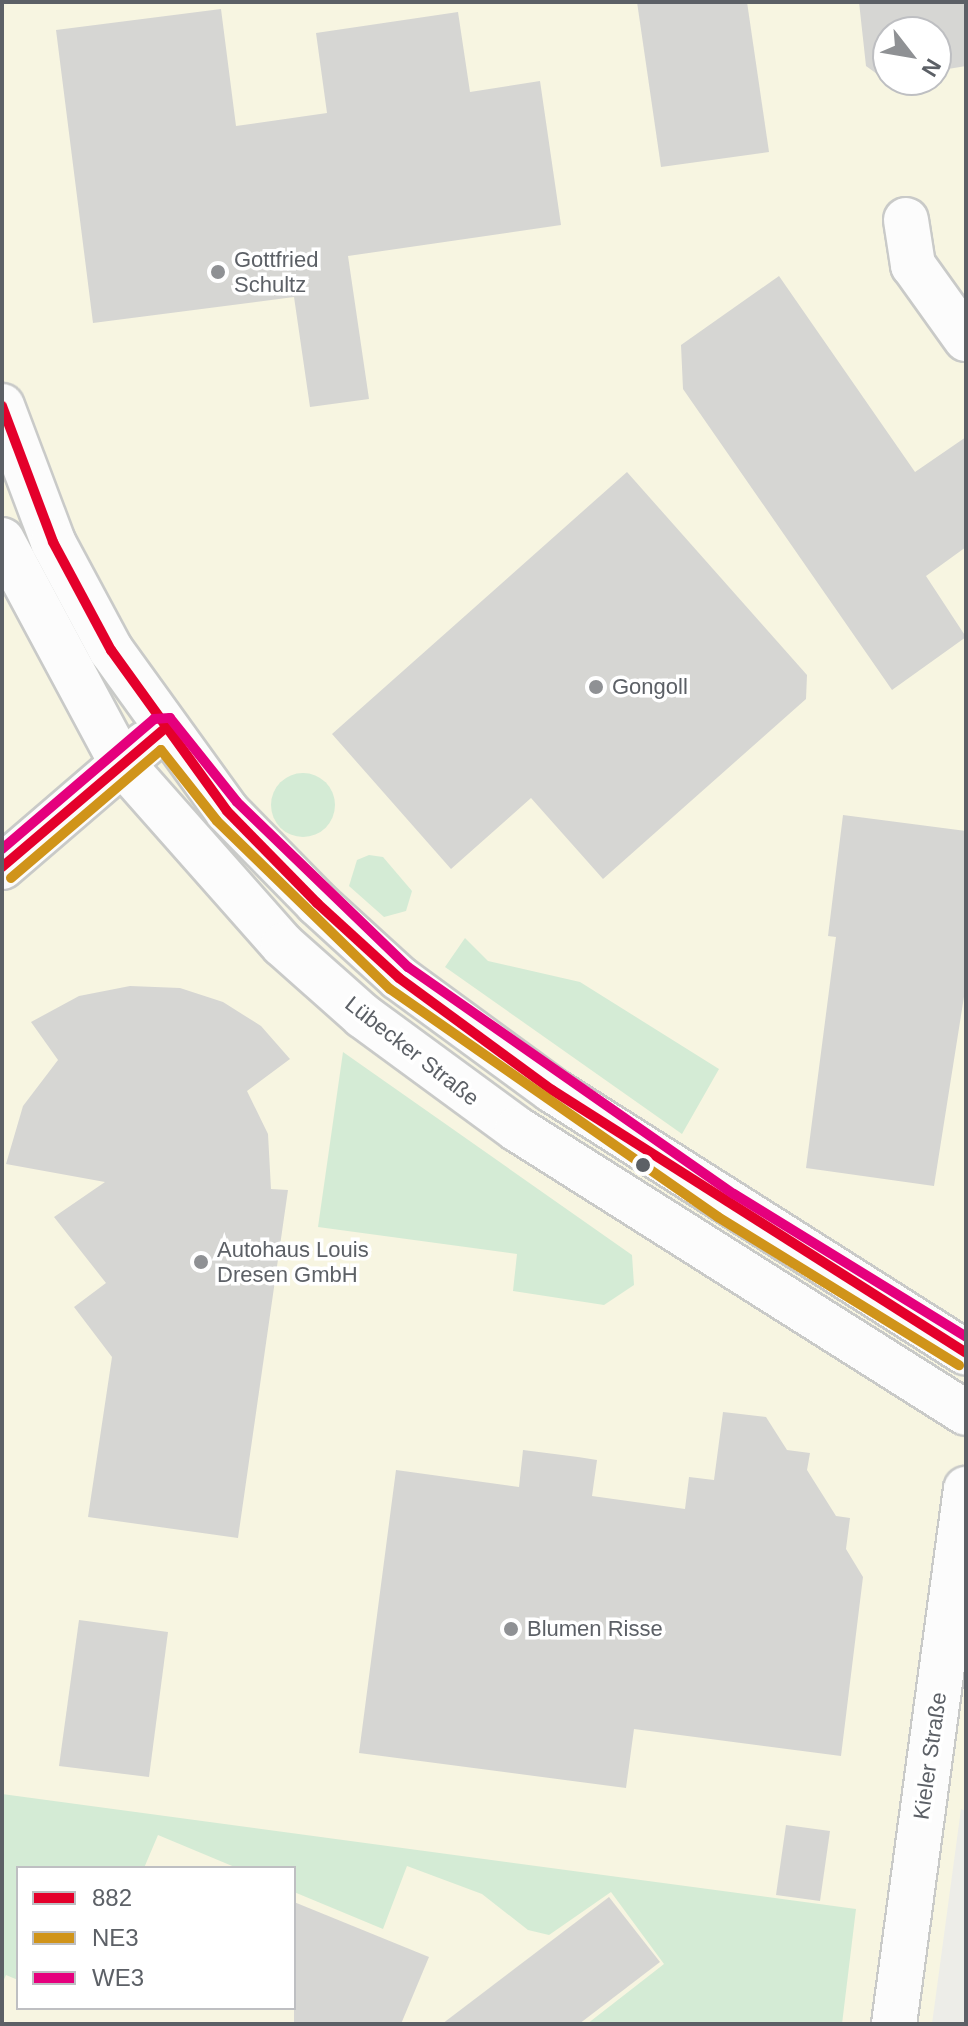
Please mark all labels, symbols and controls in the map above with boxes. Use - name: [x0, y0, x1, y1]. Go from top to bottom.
- north arrow: [872, 16, 952, 96]
- text: N: [916, 54, 946, 81]
- place label: Gottfried Schultz: [234, 246, 318, 298]
- marker: Gottfried Schultz: [209, 263, 227, 281]
- place label: Gongoll: [612, 674, 688, 700]
- marker: Gongoll: [587, 678, 605, 696]
- street label: Lübecker Straße: [340, 991, 484, 1111]
- unlabelled marker: [635, 1157, 651, 1173]
- place label: Autohaus Louis Dresen GmbH: [217, 1236, 369, 1288]
- marker: Autohaus Louis Dresen GmbH: [192, 1253, 210, 1271]
- place label: Blumen Risse: [527, 1616, 663, 1642]
- marker: Blumen Risse: [502, 1620, 520, 1638]
- street label: Kieler Straße: [908, 1691, 952, 1821]
- legend: [16, 1866, 296, 2010]
- text: 882: [92, 1884, 132, 1911]
- text: NE3: [92, 1924, 139, 1951]
- text: WE3: [92, 1964, 144, 1991]

